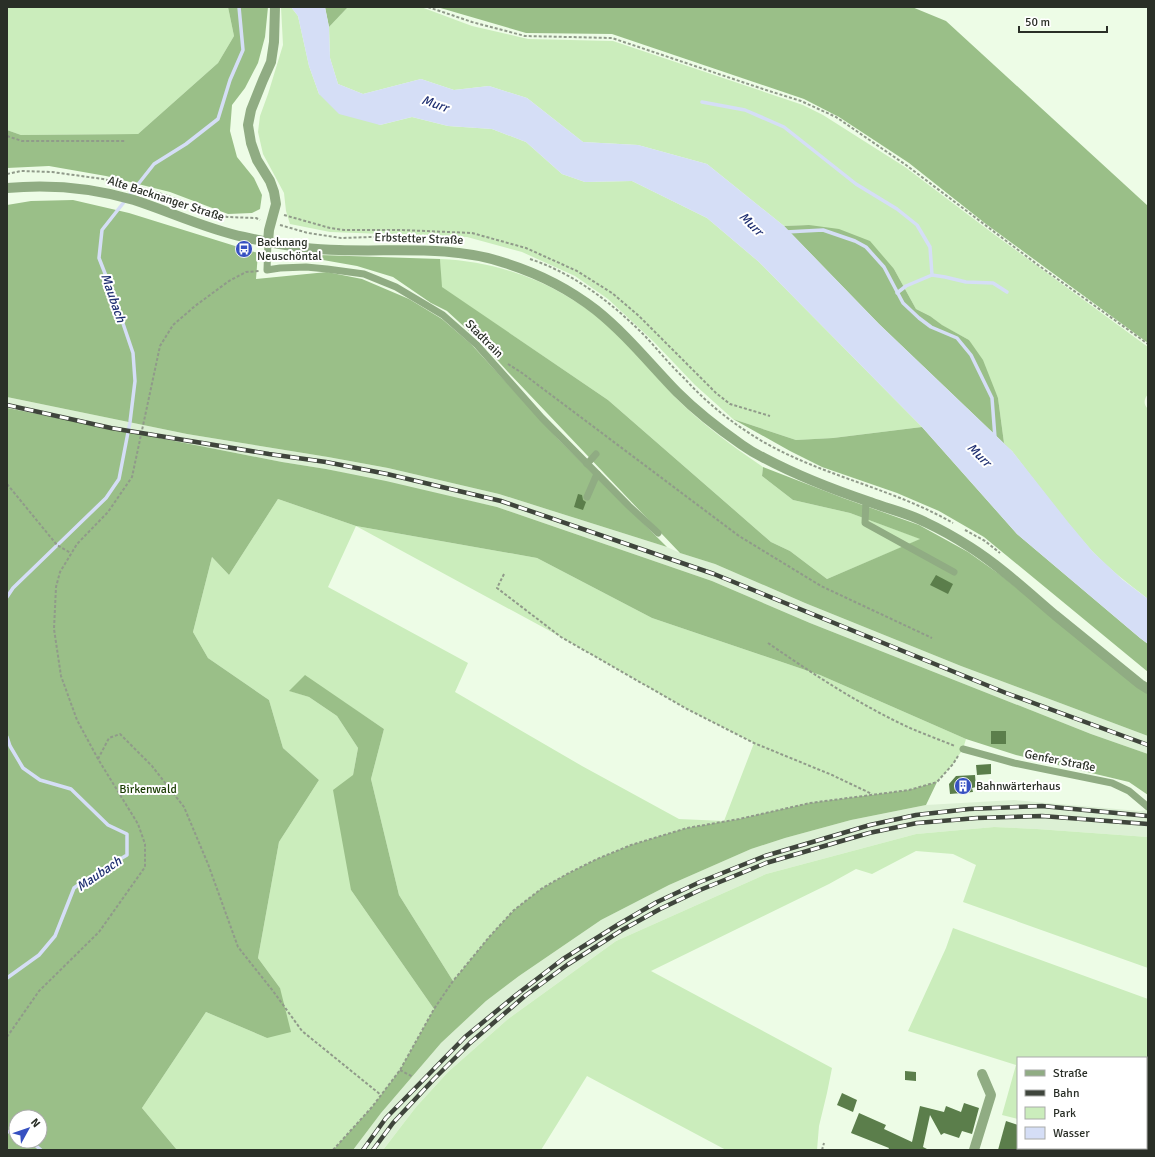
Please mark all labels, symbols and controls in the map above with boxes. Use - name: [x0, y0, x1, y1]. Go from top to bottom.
- scale bar: [1019, 8, 1107, 34]
- text: 50 m: [1025, 15, 1050, 30]
- water label: Murr: [420, 92, 453, 117]
- street label: Alte Backnanger Straße: [106, 173, 226, 225]
- water label: Murr: [736, 209, 768, 241]
- street label: Erbstetter Straße: [374, 230, 464, 248]
- place label: Backnang Neuschöntal: [257, 235, 322, 264]
- bus stop icon: Backnang Neuschöntal: [234, 239, 254, 259]
- water label: Maubach: [97, 271, 129, 325]
- street label: Stadtrain: [462, 317, 506, 361]
- water label: Murr: [964, 440, 996, 472]
- street label: Genfer Straße: [1023, 747, 1097, 775]
- building icon: Bahnwärterhaus: [953, 776, 973, 796]
- place label: Bahnwärterhaus: [976, 779, 1061, 794]
- park label: Birkenwald: [119, 782, 177, 797]
- water label: Maubach: [73, 853, 125, 895]
- legend: [1017, 1057, 1147, 1149]
- text: Straße: [1053, 1066, 1088, 1081]
- text: Bahn: [1053, 1086, 1079, 1101]
- text: Park: [1053, 1106, 1076, 1121]
- north arrow: [8, 1109, 48, 1149]
- text: N: [28, 1116, 43, 1130]
- text: Wasser: [1053, 1126, 1090, 1141]

